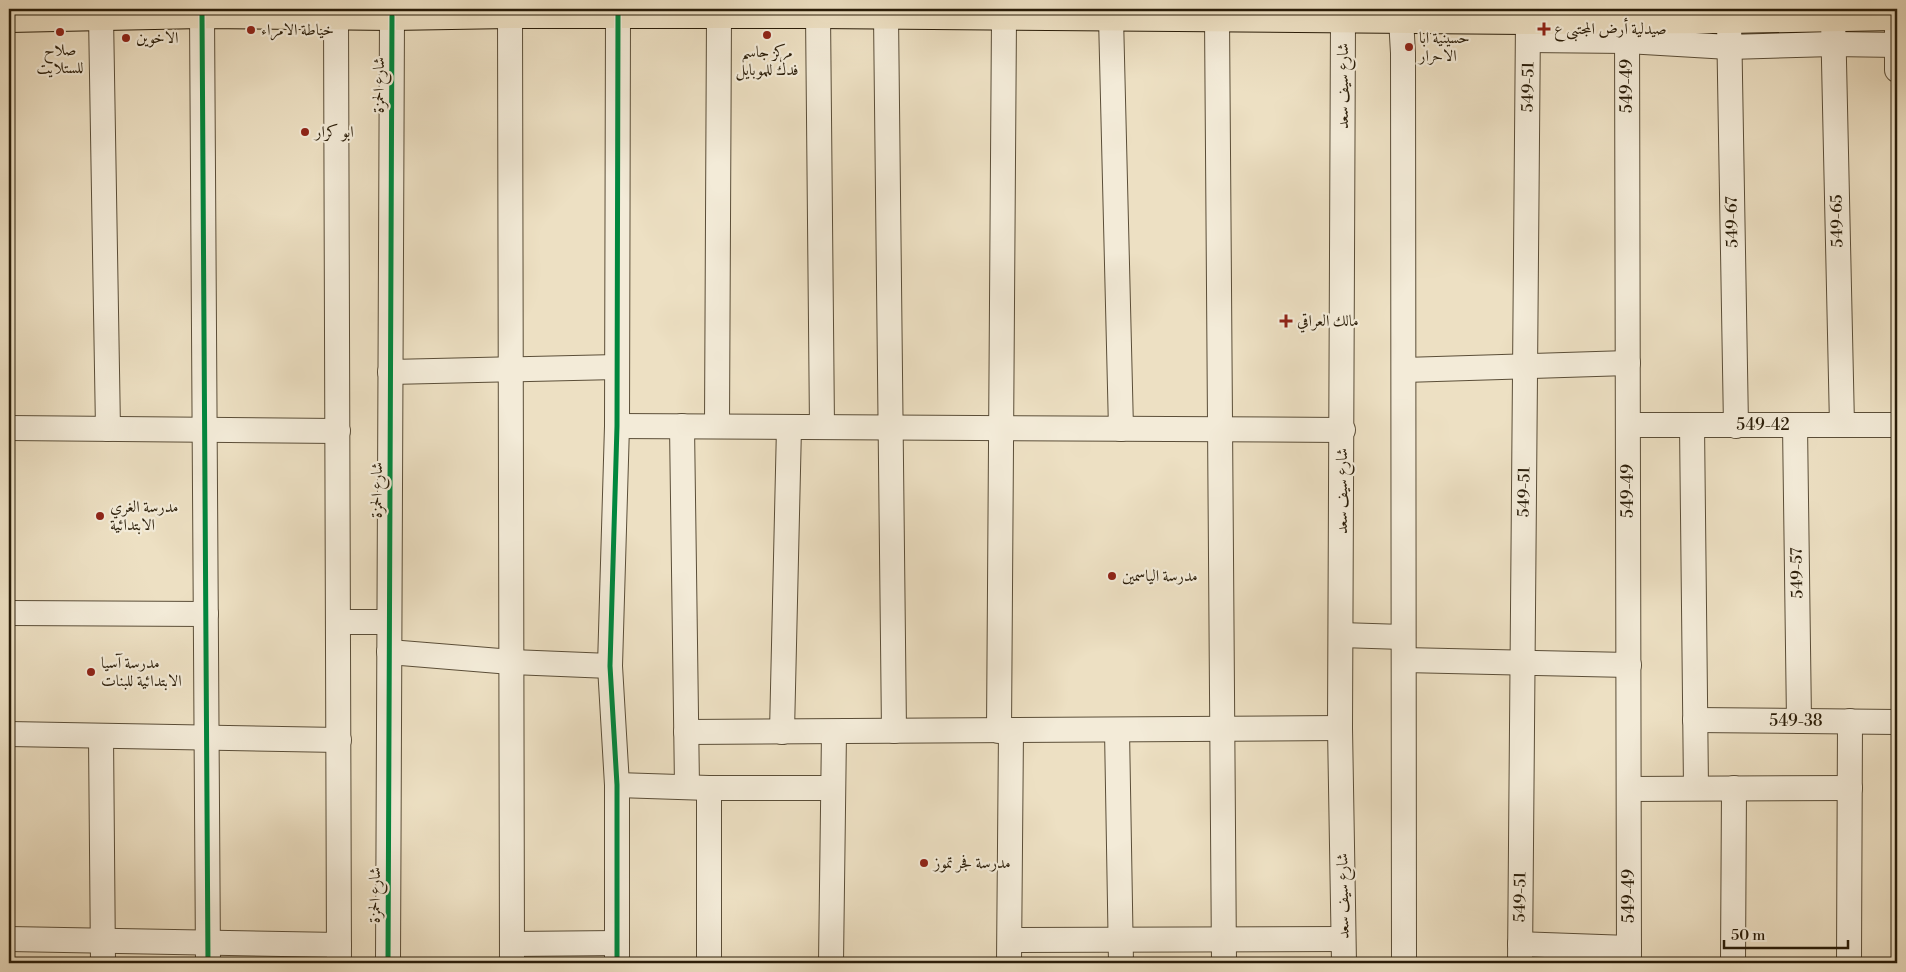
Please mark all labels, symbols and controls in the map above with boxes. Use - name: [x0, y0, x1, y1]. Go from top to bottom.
- place label: صيدلية أرض المجتبى ع: [1554, 17, 1667, 42]
- place label: خياطة الامراء: [261, 20, 334, 41]
- marker: صيدلية أرض المجتبى ع: [1538, 23, 1550, 35]
- marker: خياطة الامراء: [245, 24, 257, 36]
- marker: صلاح للستلايت: [54, 26, 66, 38]
- place label: الاخوين: [136, 28, 178, 48]
- place label: حسينية ابا الاحرار: [1417, 28, 1470, 66]
- marker: مركز جاسم فدك للموبايل: [761, 29, 773, 41]
- marker: الاخوين: [120, 32, 132, 44]
- place label: صلاح للستلايت: [36, 40, 84, 78]
- marker: حسينية ابا الاحرار: [1403, 41, 1415, 53]
- place label: مركز جاسم فدك للموبايل: [735, 42, 799, 81]
- street label: شارع سيف سعد: [1333, 43, 1356, 129]
- street label: شارع الحمزة: [369, 57, 392, 113]
- street label: 549-49: [1617, 59, 1637, 113]
- street label: 549-51: [1518, 62, 1538, 112]
- place label: ابو كرار: [313, 122, 354, 142]
- marker: ابو كرار: [299, 126, 311, 138]
- street label: 549-65: [1827, 194, 1847, 248]
- street label: 549-67: [1722, 196, 1742, 248]
- place label: مالك العراقي: [1297, 311, 1359, 333]
- marker: مالك العراقي: [1279, 314, 1293, 328]
- street label: 549-42: [1736, 415, 1790, 435]
- street label: شارع سيف سعد: [1332, 448, 1355, 534]
- street label: شارع الحمزة: [367, 462, 390, 518]
- street label: 549-49: [1618, 464, 1638, 518]
- street label: 549-51: [1514, 467, 1534, 517]
- place label: مدرسة الغري الابتدائية: [110, 497, 178, 535]
- marker: مدرسة الغري الابتدائية: [94, 510, 106, 522]
- street label: 549-57: [1787, 547, 1807, 599]
- place label: مدرسة الياسمين: [1122, 566, 1198, 586]
- marker: مدرسة الياسمين: [1106, 570, 1118, 582]
- place label: مدرسة آسيا الابتدائية للبنات: [101, 653, 182, 691]
- marker: مدرسة آسيا الابتدائية للبنات: [85, 666, 97, 678]
- street label: 549-38: [1769, 711, 1823, 731]
- place label: مدرسة فجر تموز: [932, 853, 1011, 873]
- street label: شارع سيف سعد: [1332, 853, 1357, 939]
- marker: مدرسة فجر تموز: [918, 857, 930, 869]
- street label: شارع الحمزة: [365, 867, 388, 923]
- street label: 549-49: [1619, 869, 1639, 923]
- street label: 549-51: [1510, 872, 1530, 922]
- scale bar: [1724, 917, 1847, 949]
- text: 50 m: [1731, 926, 1765, 945]

